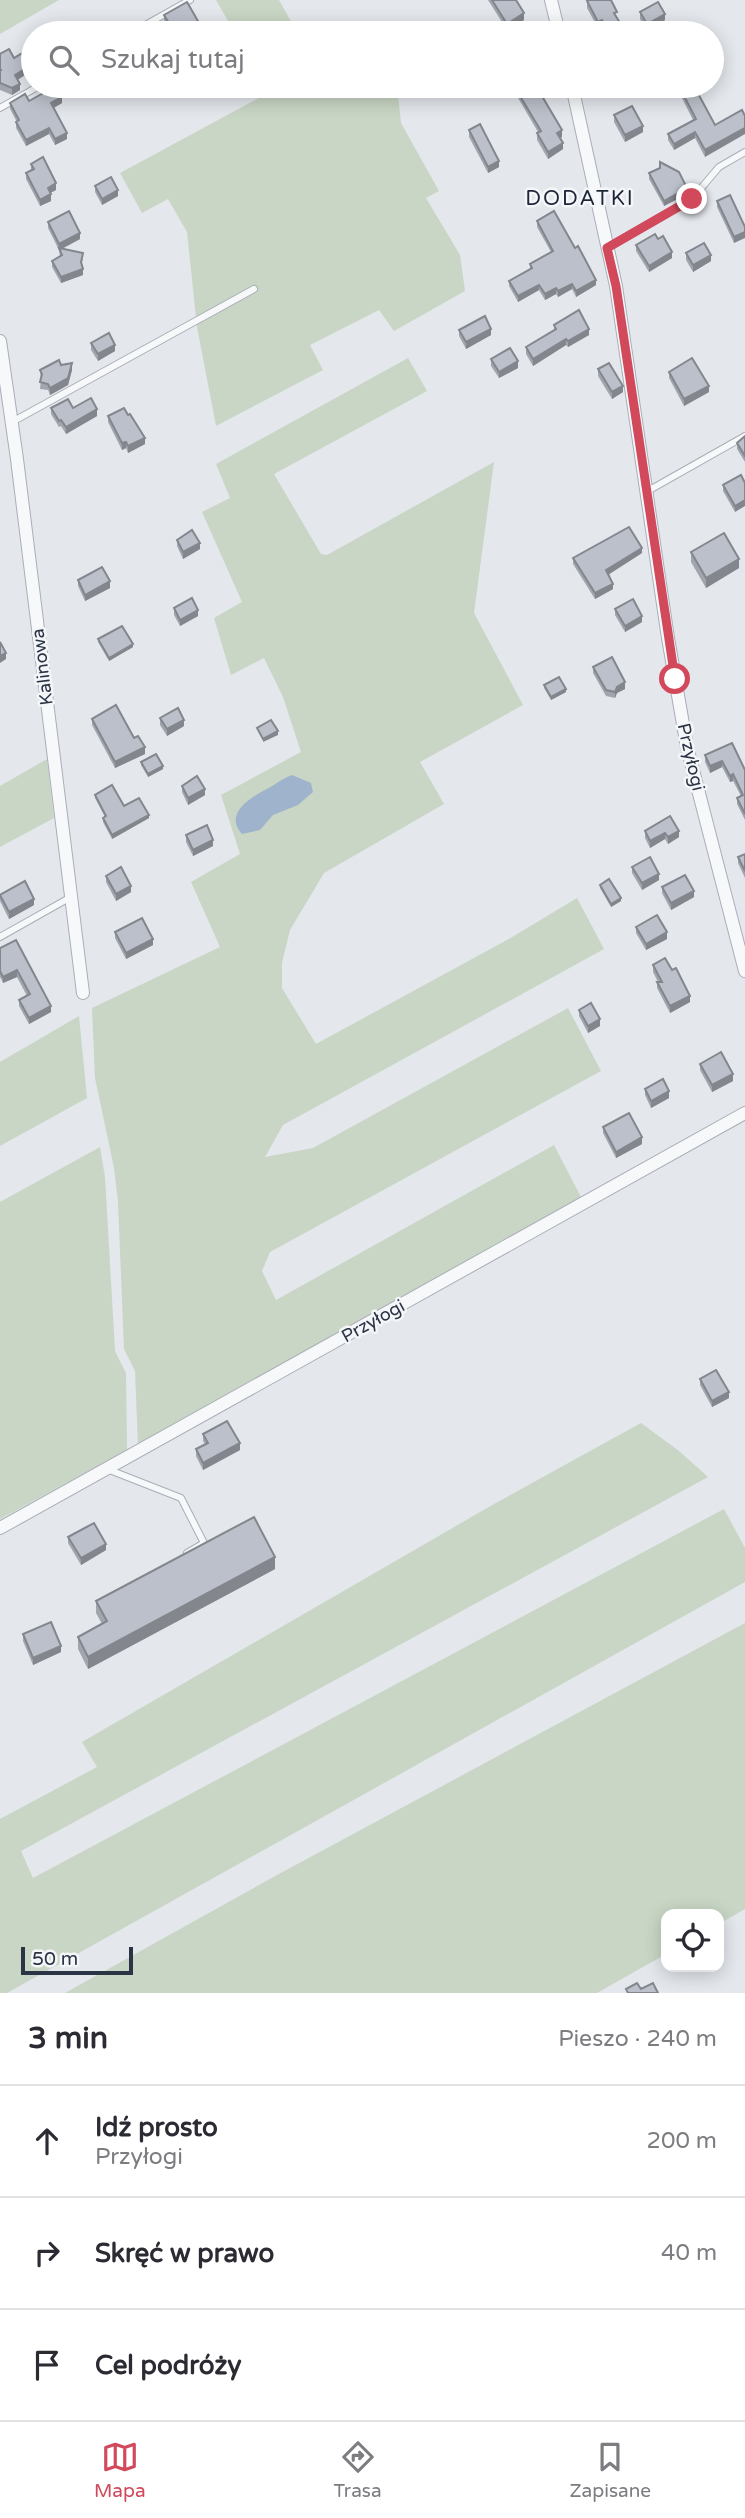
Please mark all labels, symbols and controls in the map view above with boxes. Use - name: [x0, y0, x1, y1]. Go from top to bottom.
- search box: [21, 21, 724, 98]
- icon: search: [45, 41, 83, 79]
- text: Szukaj tutaj: [101, 44, 245, 75]
- route end: [676, 183, 707, 214]
- district label: DODATKI: [525, 186, 635, 211]
- street label: Kalinowa: [26, 627, 58, 707]
- route start: [659, 663, 690, 694]
- street label: Przyłogi: [673, 721, 709, 793]
- street label: Przyłogi: [338, 1295, 408, 1347]
- map controls: [661, 1909, 724, 1972]
- button: locate: [661, 1909, 724, 1972]
- scale bar: [21, 1944, 133, 1976]
- text: 50 m: [32, 1948, 78, 1970]
- text: 3 min: [28, 2020, 108, 2057]
- text: Pieszo · 240 m: [558, 2025, 717, 2053]
- text: Idź prosto: [95, 2112, 218, 2143]
- icon: ahead: [28, 2122, 66, 2160]
- text: 200 m: [647, 2127, 717, 2155]
- text: Przyłogi: [95, 2143, 183, 2171]
- icon: right: [28, 2234, 66, 2272]
- text: Skręć w prawo: [95, 2238, 274, 2269]
- text: 40 m: [661, 2239, 717, 2267]
- icon: arrive: [28, 2346, 66, 2384]
- text: Cel podróży: [95, 2350, 242, 2381]
- tab: Mapa: [94, 2438, 146, 2502]
- tab: Trasa: [333, 2438, 382, 2502]
- tab: Zapisane: [569, 2438, 651, 2502]

